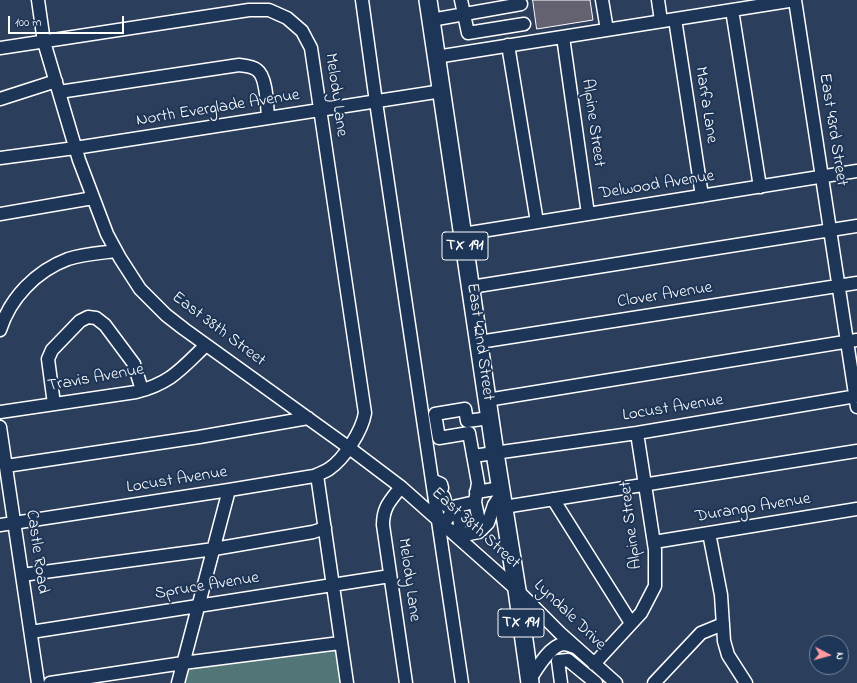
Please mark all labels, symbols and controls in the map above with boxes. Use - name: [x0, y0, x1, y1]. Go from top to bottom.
- scale bar: [10, 8, 126, 34]
- text: 100 m: [15, 14, 42, 32]
- street label: Melody Lane: [319, 52, 351, 138]
- street label: Marfa Lane: [689, 65, 721, 145]
- street label: East 43rd Street: [813, 72, 851, 188]
- street label: Alpine Street: [576, 78, 608, 168]
- street label: North Everglade Avenue: [135, 86, 301, 132]
- street label: Delwood Avenue: [598, 167, 716, 205]
- road number: TX 191: [442, 232, 488, 260]
- street label: Clover Avenue: [616, 278, 714, 314]
- street label: East 42nd Street: [461, 282, 497, 402]
- street label: East 38th Street: [167, 288, 269, 372]
- street label: Travis Avenue: [46, 360, 146, 398]
- street label: Locust Avenue: [621, 391, 725, 427]
- street label: Locust Avenue: [125, 463, 229, 499]
- street label: Alpine Street: [616, 480, 648, 570]
- street label: East 38th Street: [426, 484, 524, 574]
- street label: Durango Avenue: [694, 490, 812, 528]
- street label: Castle Road: [20, 509, 52, 595]
- street label: Melody Lane: [392, 537, 424, 623]
- street label: Spruce Avenue: [153, 569, 261, 605]
- street label: Lyndale Drive: [528, 576, 610, 656]
- road number: TX 191: [498, 609, 544, 637]
- north arrow: [809, 635, 849, 675]
- text: N: [832, 652, 848, 661]

